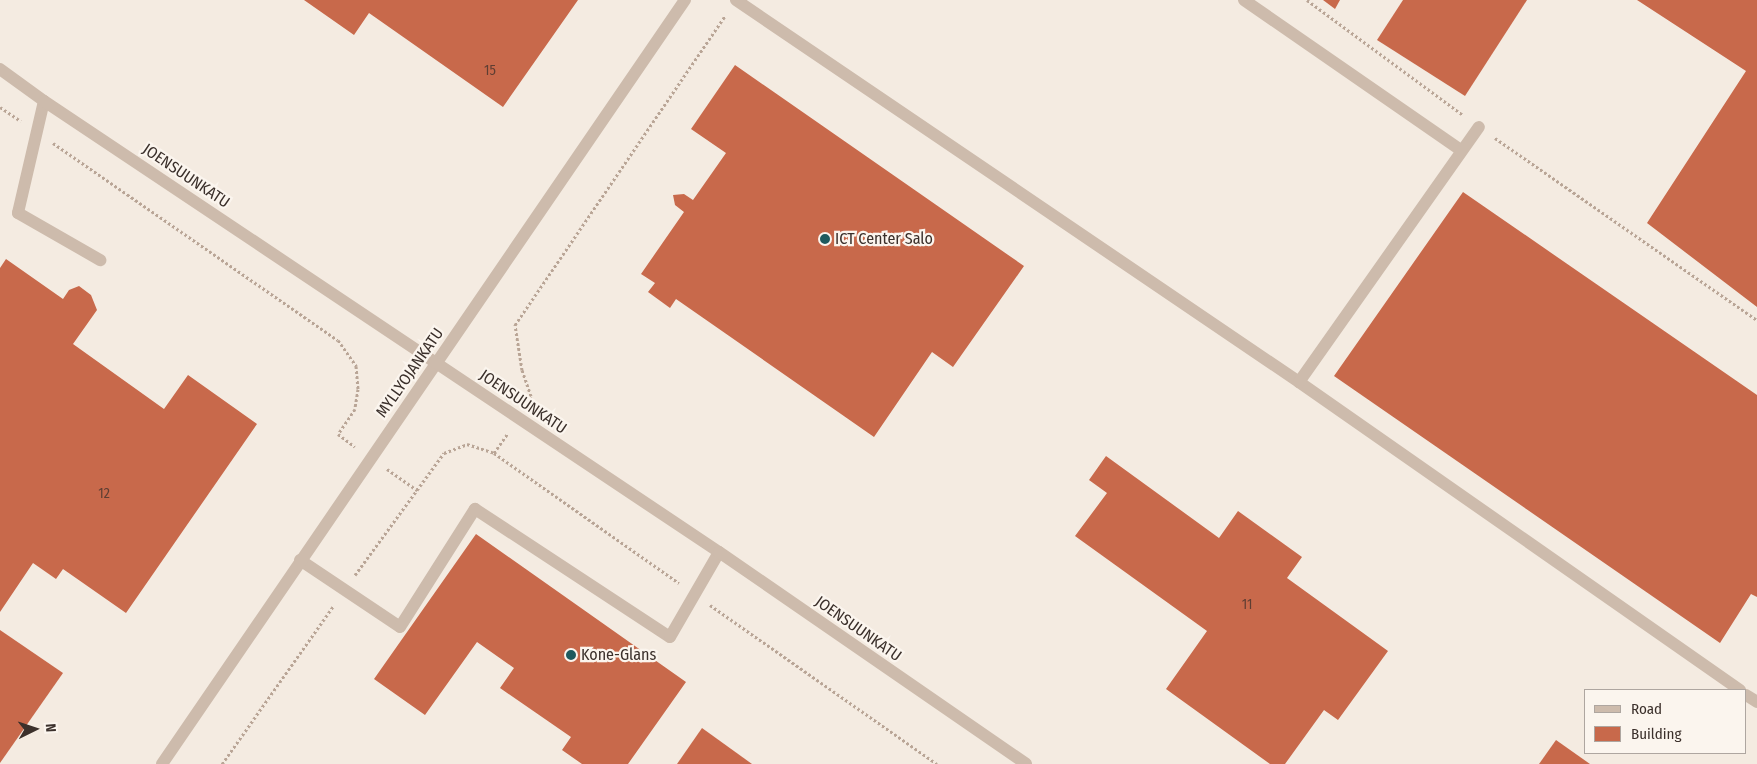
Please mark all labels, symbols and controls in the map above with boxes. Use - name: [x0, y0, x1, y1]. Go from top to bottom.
- house number: 15: [484, 63, 496, 79]
- street label: JOENSUUNKATU: [139, 140, 233, 212]
- place label: ICT Center Salo: [835, 229, 933, 249]
- marker: ICT Center Salo: [819, 233, 831, 245]
- street label: MYLLYOJANKATU: [372, 325, 448, 421]
- street label: JOENSUUNKATU: [476, 366, 570, 438]
- house number: 12: [98, 486, 110, 502]
- street label: JOENSUUNKATU: [811, 592, 905, 666]
- house number: 11: [1242, 597, 1252, 613]
- place label: Kone-Glans: [581, 645, 656, 665]
- marker: Kone-Glans: [565, 649, 577, 661]
- legend: [1584, 689, 1747, 754]
- text: Road: [1631, 700, 1662, 718]
- north arrow: [10, 704, 60, 754]
- text: N: [42, 723, 59, 733]
- text: Building: [1631, 725, 1682, 743]

